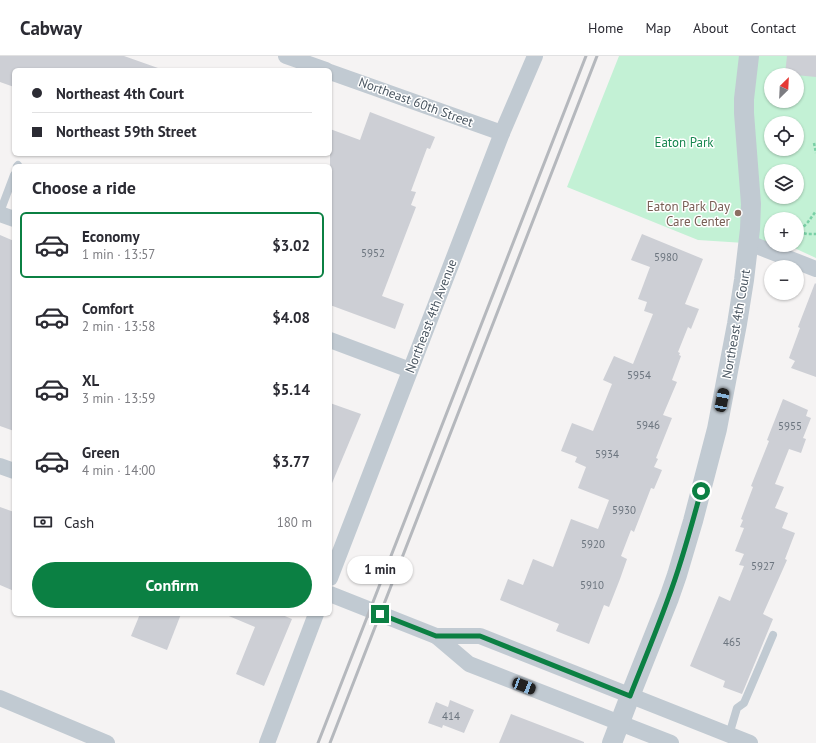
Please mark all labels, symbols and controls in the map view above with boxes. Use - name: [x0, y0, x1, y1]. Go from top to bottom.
- text: Cabway: [20, 16, 82, 40]
- text: Home: [588, 19, 623, 37]
- text: Map: [645, 19, 671, 37]
- text: About: [693, 19, 729, 37]
- text: Contact: [751, 19, 796, 37]
- north arrow: [764, 68, 804, 108]
- map controls: [764, 68, 804, 300]
- street label: Northeast 60th Street: [356, 73, 476, 131]
- text: Northeast 4th Court: [56, 84, 184, 103]
- button: locate: [764, 116, 804, 156]
- text: Northeast 59th Street: [56, 122, 197, 141]
- park label: Eaton Park: [654, 134, 714, 151]
- button: layers: [764, 164, 804, 204]
- text: Choose a ride: [32, 176, 136, 199]
- place label: Eaton Park Day Care Center: [647, 198, 731, 230]
- marker: Eaton Park Day Care Center: [733, 208, 743, 218]
- button: +: [764, 212, 804, 252]
- icon: car: [34, 227, 70, 263]
- text: Economy: [82, 227, 140, 246]
- text: $3.02: [272, 236, 310, 255]
- text: 1 min · 13:57: [82, 246, 155, 263]
- house number: 5952: [361, 246, 385, 260]
- house number: 5980: [654, 250, 678, 264]
- street label: Northeast 4th Avenue: [401, 257, 461, 375]
- button: −: [764, 260, 804, 300]
- street label: Northeast 4th Court: [718, 267, 754, 380]
- icon: car: [34, 299, 70, 335]
- text: Comfort: [82, 299, 134, 318]
- text: $4.08: [272, 308, 310, 327]
- text: 2 min · 13:58: [82, 318, 155, 335]
- house number: 5954: [627, 368, 651, 382]
- icon: car: [34, 371, 70, 407]
- text: XL: [82, 371, 99, 390]
- text: $5.14: [272, 380, 310, 399]
- car: [714, 387, 730, 413]
- text: 3 min · 13:59: [82, 390, 155, 407]
- house number: 5946: [636, 418, 660, 432]
- house number: 5955: [778, 419, 802, 433]
- icon: car: [34, 443, 70, 479]
- text: Green: [82, 443, 120, 462]
- house number: 5934: [595, 447, 619, 461]
- text: $3.77: [272, 452, 310, 471]
- text: 4 min · 14:00: [82, 462, 155, 479]
- route start: [692, 482, 710, 500]
- house number: 5930: [612, 503, 636, 517]
- icon: cash: [32, 511, 54, 533]
- text: Cash: [64, 513, 94, 532]
- text: 180 m: [277, 514, 312, 531]
- house number: 5920: [581, 537, 605, 551]
- callout: 1 min: [347, 556, 413, 584]
- house number: 5927: [751, 559, 775, 573]
- text: 1 min: [364, 561, 396, 578]
- button: Confirm: [32, 562, 312, 608]
- house number: 5910: [580, 578, 604, 592]
- route end: [371, 605, 389, 623]
- house number: 465: [723, 635, 741, 649]
- car: [511, 676, 537, 696]
- house number: 414: [442, 709, 460, 723]

